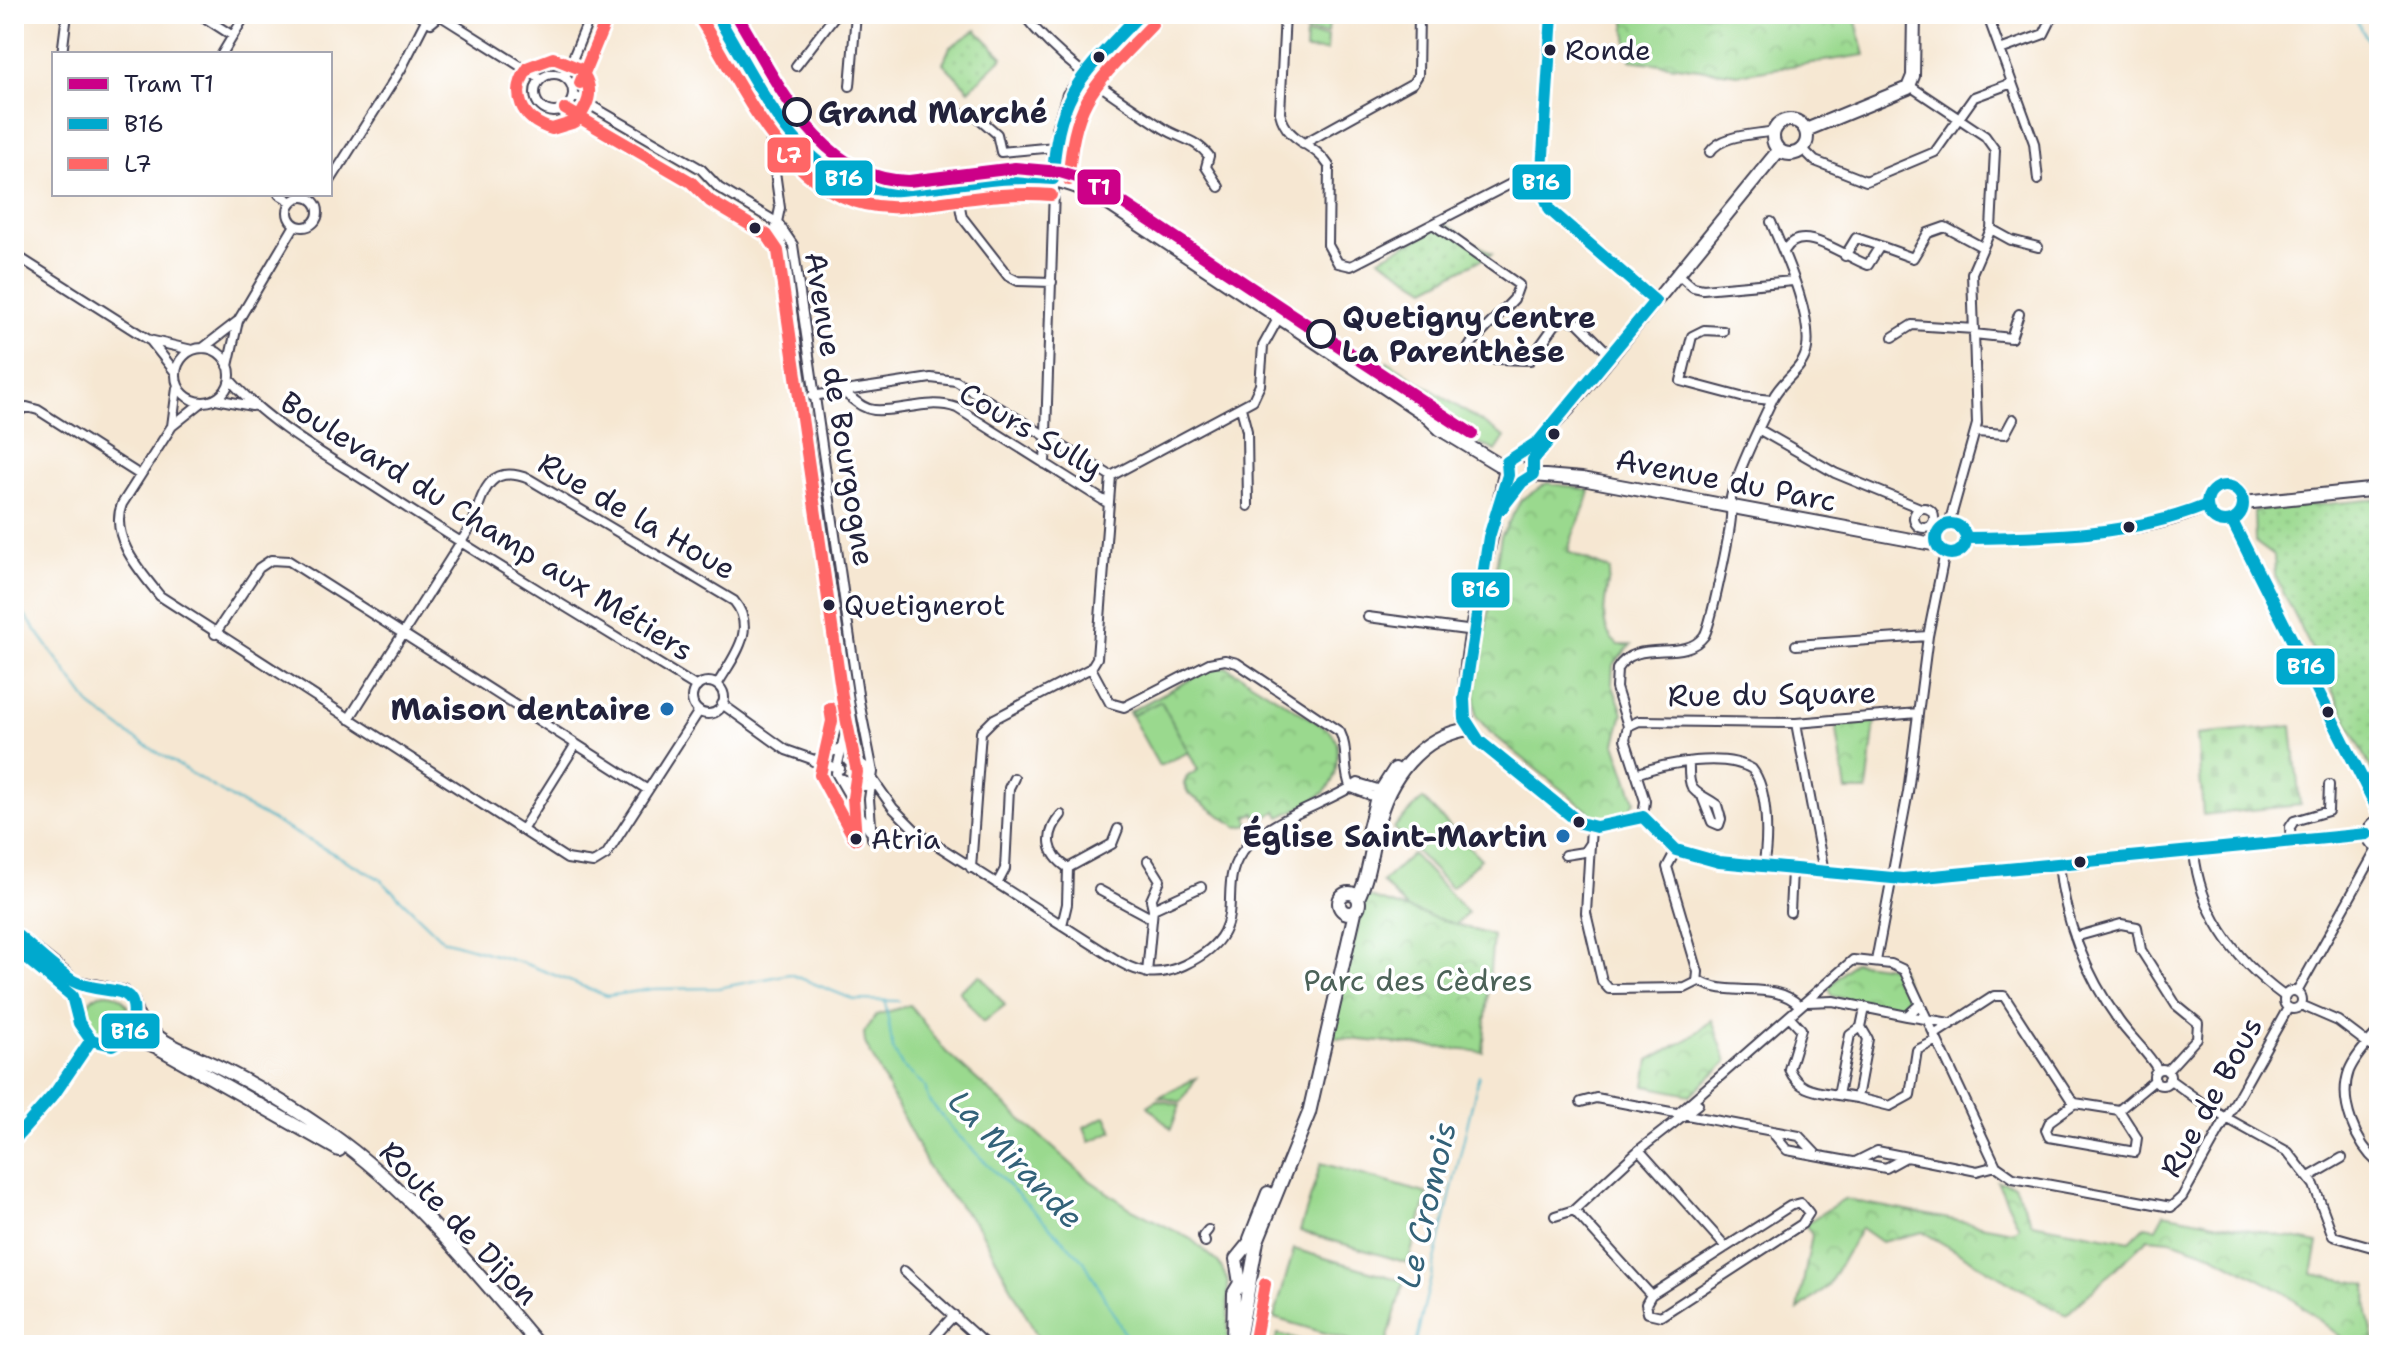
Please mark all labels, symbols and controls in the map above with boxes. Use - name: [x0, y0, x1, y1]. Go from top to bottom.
- place label: Ronde: [1565, 31, 1651, 69]
- marker: Ronde: [1542, 42, 1558, 58]
- unlabelled marker: [1091, 49, 1107, 65]
- legend: [52, 52, 332, 196]
- text: Tram T1: [124, 68, 214, 100]
- place label: Grand Marché: [818, 92, 1048, 133]
- marker: Grand Marché: [783, 98, 811, 126]
- text: B16: [124, 108, 164, 140]
- line badge: L7: [766, 136, 812, 174]
- text: L7: [776, 141, 802, 170]
- text: L7: [124, 148, 152, 180]
- line badge: B16: [814, 159, 874, 197]
- line badge: B16: [1511, 163, 1572, 201]
- text: B16: [825, 164, 863, 193]
- line badge: T1: [1076, 168, 1122, 206]
- text: B16: [1522, 168, 1560, 197]
- text: T1: [1088, 173, 1110, 202]
- unlabelled marker: [747, 220, 763, 236]
- street label: Avenue de Bourgogne: [795, 249, 885, 569]
- place label: Quetigny Centre La Parenthèse: [1342, 297, 1596, 372]
- marker: Quetigny Centre La Parenthèse: [1307, 320, 1335, 348]
- street label: Cours Sully: [952, 372, 1110, 488]
- street label: Boulevard du Champ aux Métiers: [273, 381, 701, 671]
- unlabelled marker: [1546, 426, 1562, 442]
- street label: Avenue du Parc: [1612, 439, 1840, 521]
- street label: Rue de la Houe: [531, 443, 743, 589]
- unlabelled marker: [2121, 519, 2137, 535]
- line badge: B16: [1450, 571, 1511, 609]
- text: B16: [1462, 575, 1500, 604]
- place label: Quetignerot: [844, 586, 1005, 624]
- marker: Quetignerot: [821, 597, 837, 613]
- line badge: B16: [2275, 647, 2336, 686]
- text: B16: [2287, 652, 2325, 681]
- street label: Rue du Square: [1667, 672, 1877, 716]
- place label: Maison dentaire: [391, 689, 651, 730]
- marker: Maison dentaire: [658, 700, 676, 718]
- unlabelled marker: [2320, 704, 2336, 720]
- unlabelled marker: [1571, 814, 1587, 830]
- place label: Église Saint-Martin: [1242, 815, 1547, 857]
- place label: Atria: [871, 820, 940, 858]
- marker: Église Saint-Martin: [1554, 827, 1572, 845]
- marker: Atria: [848, 831, 864, 847]
- unlabelled marker: [2072, 854, 2088, 870]
- park label: Parc des Cèdres: [1303, 960, 1533, 1001]
- street label: Rue de Bous: [2150, 1009, 2272, 1185]
- line badge: B16: [100, 1012, 161, 1050]
- text: B16: [111, 1017, 149, 1046]
- water label: La Mirande: [939, 1080, 1093, 1238]
- water label: Le Cromois: [1386, 1117, 1466, 1293]
- street label: Route de Dijon: [370, 1132, 548, 1314]

